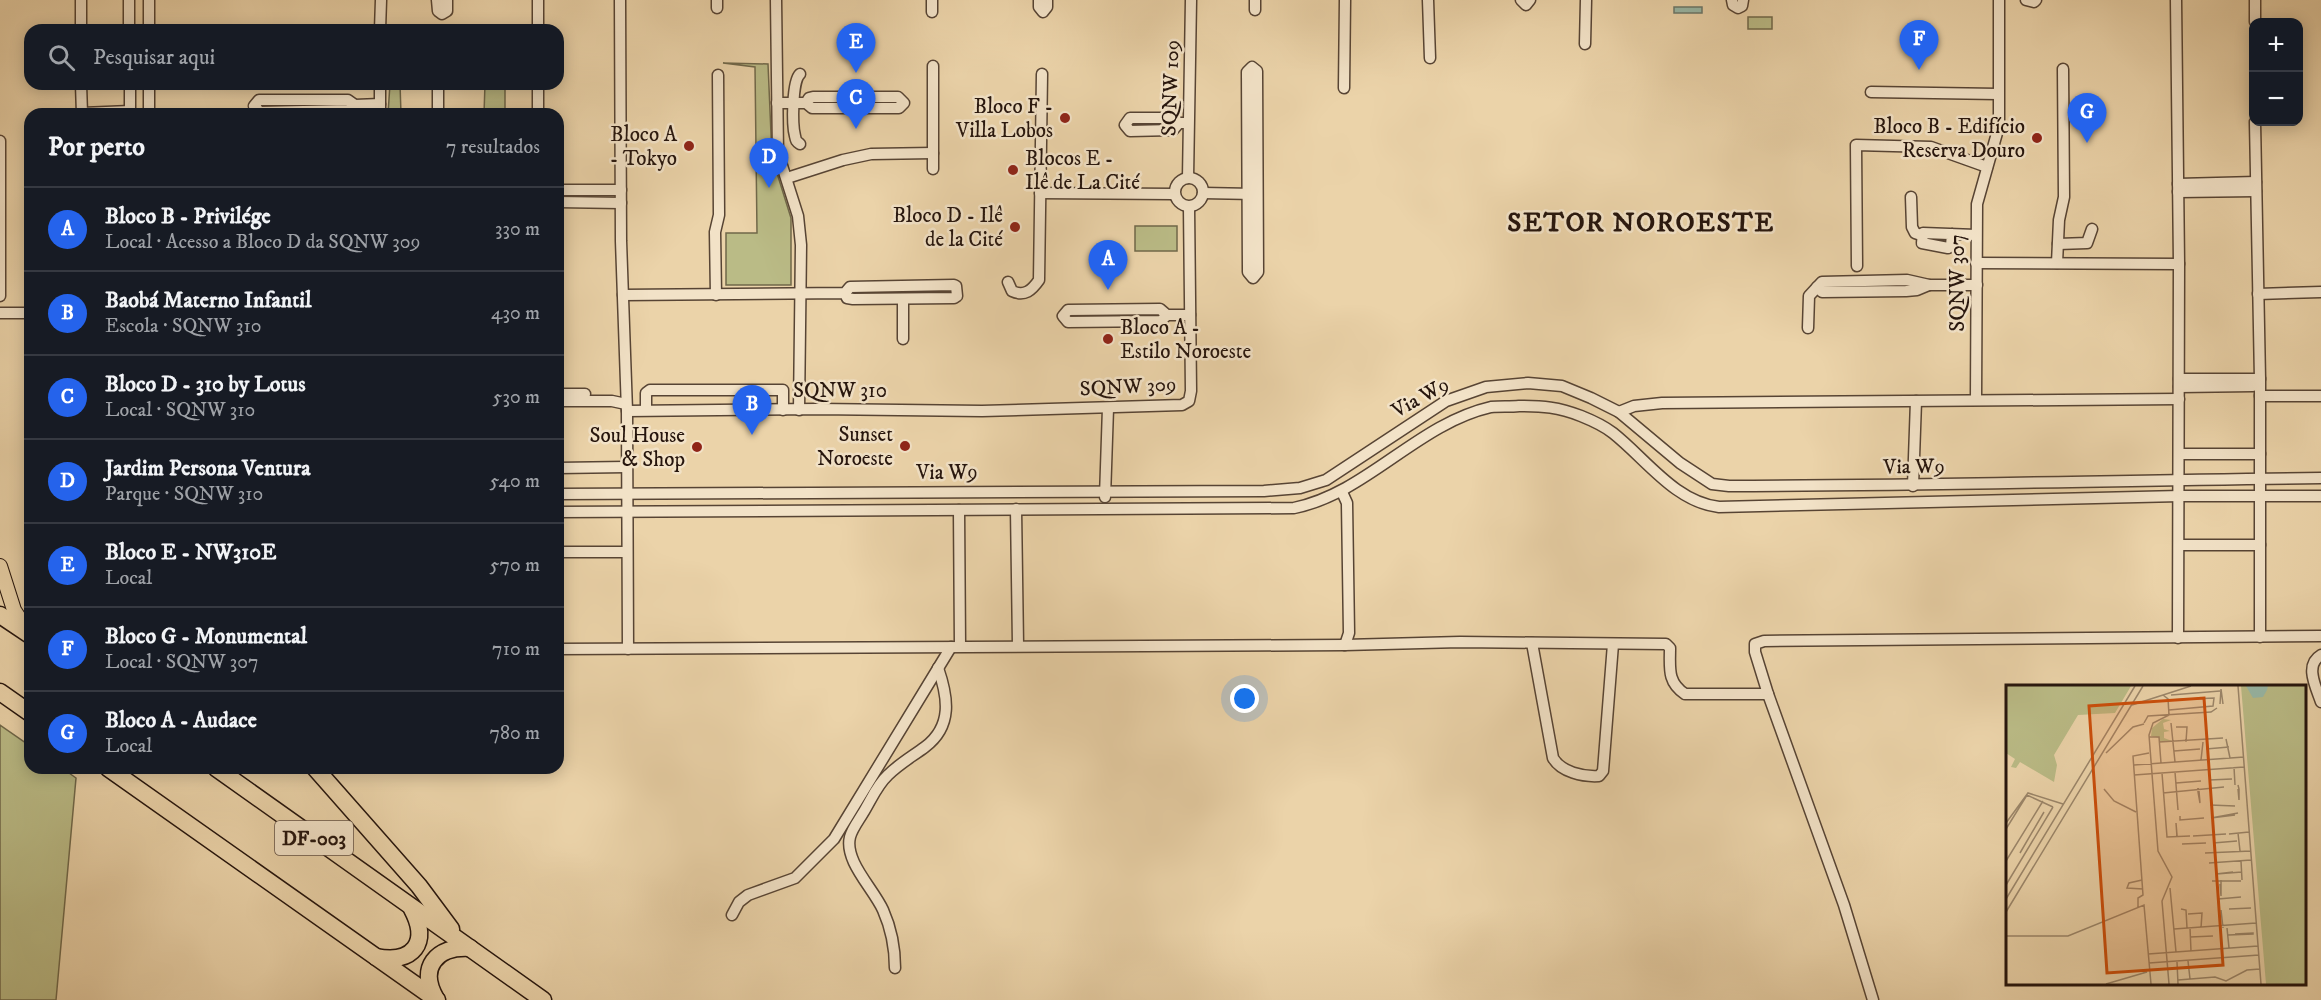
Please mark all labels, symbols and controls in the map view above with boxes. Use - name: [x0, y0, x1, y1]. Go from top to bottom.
- map controls: [2249, 18, 2303, 126]
- button: +: [2249, 18, 2303, 72]
- pin: F: [1900, 20, 1938, 70]
- pin: E: [836, 23, 876, 73]
- search box: [24, 24, 564, 90]
- street label: SQNW 109: [1156, 39, 1186, 137]
- icon: search: [45, 41, 78, 74]
- text: Pesquisar aqui: [93, 44, 215, 71]
- button: −: [2249, 72, 2303, 126]
- pin: C: [836, 80, 876, 129]
- place label: Bloco F - Villa Lobos: [955, 94, 1053, 144]
- pin: G: [2068, 94, 2106, 143]
- marker: Bloco F - Villa Lobos: [1058, 111, 1072, 125]
- place label: Bloco B - Edifício Reserva Douro: [1873, 114, 2025, 164]
- place label: Bloco A - Tokyo: [610, 122, 678, 172]
- text: Por perto: [48, 131, 145, 164]
- marker: Bloco B - Edifício Reserva Douro: [2030, 131, 2044, 145]
- text: 7 resultados: [446, 135, 540, 160]
- pin: D: [750, 138, 788, 188]
- marker: Bloco A - Tokyo: [682, 139, 696, 153]
- place label: Blocos E - Ilê de La Cité: [1025, 146, 1140, 196]
- marker: Blocos E - Ilê de La Cité: [1006, 163, 1020, 177]
- text: Bloco B - Privilége: [105, 203, 271, 230]
- place label: Bloco D - Ilê de la Cité: [893, 203, 1003, 253]
- district label: SETOR NOROESTE: [1507, 206, 1775, 240]
- text: A: [61, 217, 74, 242]
- text: 330 m: [495, 217, 540, 242]
- marker: Bloco D - Ilê de la Cité: [1008, 220, 1022, 234]
- text: Local · Acesso a Bloco D da SQNW 309: [105, 230, 421, 255]
- street label: SQNW 307: [1945, 234, 1971, 332]
- pin: A: [1088, 240, 1128, 290]
- text: Baobá Materno Infantil: [105, 287, 312, 314]
- text: B: [61, 301, 74, 326]
- text: 430 m: [491, 301, 540, 326]
- text: Escola · SQNW 310: [105, 314, 262, 339]
- place label: Bloco A - Estilo Noroeste: [1120, 315, 1251, 365]
- marker: Bloco A - Estilo Noroeste: [1101, 332, 1115, 346]
- text: Bloco D - 310 by Lotus: [105, 371, 305, 398]
- street label: SQNW 309: [1079, 371, 1177, 403]
- street label: Via W9: [1386, 372, 1454, 425]
- street label: SQNW 310: [793, 378, 887, 404]
- text: C: [61, 385, 74, 410]
- text: 530 m: [493, 385, 540, 410]
- pin: B: [732, 386, 771, 435]
- text: Local · SQNW 310: [105, 398, 255, 423]
- place label: Sunset Noroeste: [817, 422, 893, 472]
- place label: Soul House & Shop: [589, 423, 685, 473]
- marker: Sunset Noroeste: [898, 439, 912, 453]
- marker: Soul House & Shop: [690, 440, 704, 454]
- street label: Via W9: [1882, 453, 1945, 481]
- text: Jardim Persona Ventura: [105, 455, 311, 482]
- street label: Via W9: [915, 460, 978, 486]
- text: D: [60, 469, 75, 494]
- text: 540 m: [490, 469, 540, 494]
- text: Parque · SQNW 310: [105, 482, 263, 507]
- text: Bloco E - NW310E: [105, 539, 277, 566]
- text: E: [60, 553, 75, 578]
- text: 570 m: [489, 553, 540, 578]
- text: Local: [105, 566, 152, 591]
- text: Bloco G - Monumental: [105, 623, 307, 650]
- text: F: [61, 637, 74, 662]
- text: 710 m: [492, 637, 540, 662]
- text: Local · SQNW 307: [105, 650, 259, 675]
- your location: [1230, 684, 1259, 713]
- inset map: [2006, 685, 2306, 985]
- text: Bloco A - Audace: [105, 707, 257, 734]
- text: G: [61, 721, 74, 746]
- text: 780 m: [489, 721, 540, 746]
- text: Local: [105, 734, 152, 759]
- road number: DF-003: [275, 821, 353, 855]

